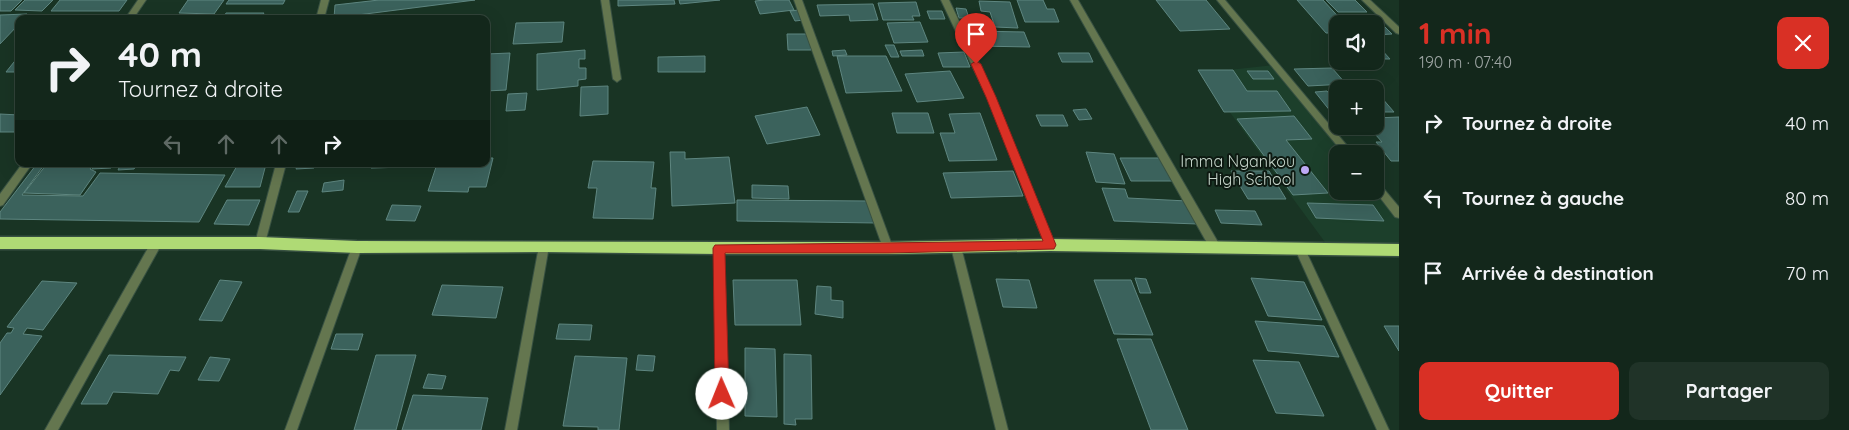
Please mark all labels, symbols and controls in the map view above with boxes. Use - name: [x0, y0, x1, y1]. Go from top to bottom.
- pin: [955, 13, 997, 64]
- text: 1 min: [1419, 14, 1492, 52]
- map controls: [1329, 15, 1384, 200]
- button: sound: [1329, 15, 1384, 70]
- button: close: [1777, 17, 1829, 69]
- icon: arrive: [962, 20, 990, 48]
- text: 40 m: [118, 32, 202, 76]
- icon: right: [35, 35, 100, 100]
- text: 190 m · 07:40: [1419, 52, 1512, 72]
- text: Tournez à droite: [118, 75, 283, 103]
- button: +: [1329, 80, 1384, 135]
- icon: right: [1419, 109, 1447, 137]
- text: Tournez à droite: [1462, 111, 1612, 135]
- text: 40 m: [1785, 111, 1829, 135]
- icon: left: [159, 130, 187, 158]
- icon: ahead: [212, 130, 240, 158]
- icon: ahead: [265, 130, 293, 158]
- icon: right: [318, 130, 346, 158]
- button: −: [1329, 145, 1384, 200]
- place label: Imma Ngankou High School: [1180, 151, 1295, 189]
- marker: Imma Ngankou High School: [1299, 164, 1311, 176]
- icon: left: [1419, 184, 1447, 212]
- text: Tournez à gauche: [1462, 186, 1624, 210]
- text: 80 m: [1785, 186, 1829, 210]
- icon: arrive: [1419, 259, 1447, 287]
- text: Arrivée à destination: [1462, 261, 1654, 285]
- text: 70 m: [1785, 261, 1829, 285]
- button: Quitter: [1419, 362, 1619, 420]
- button: Partager: [1629, 362, 1829, 420]
- position arrow: [695, 367, 747, 419]

